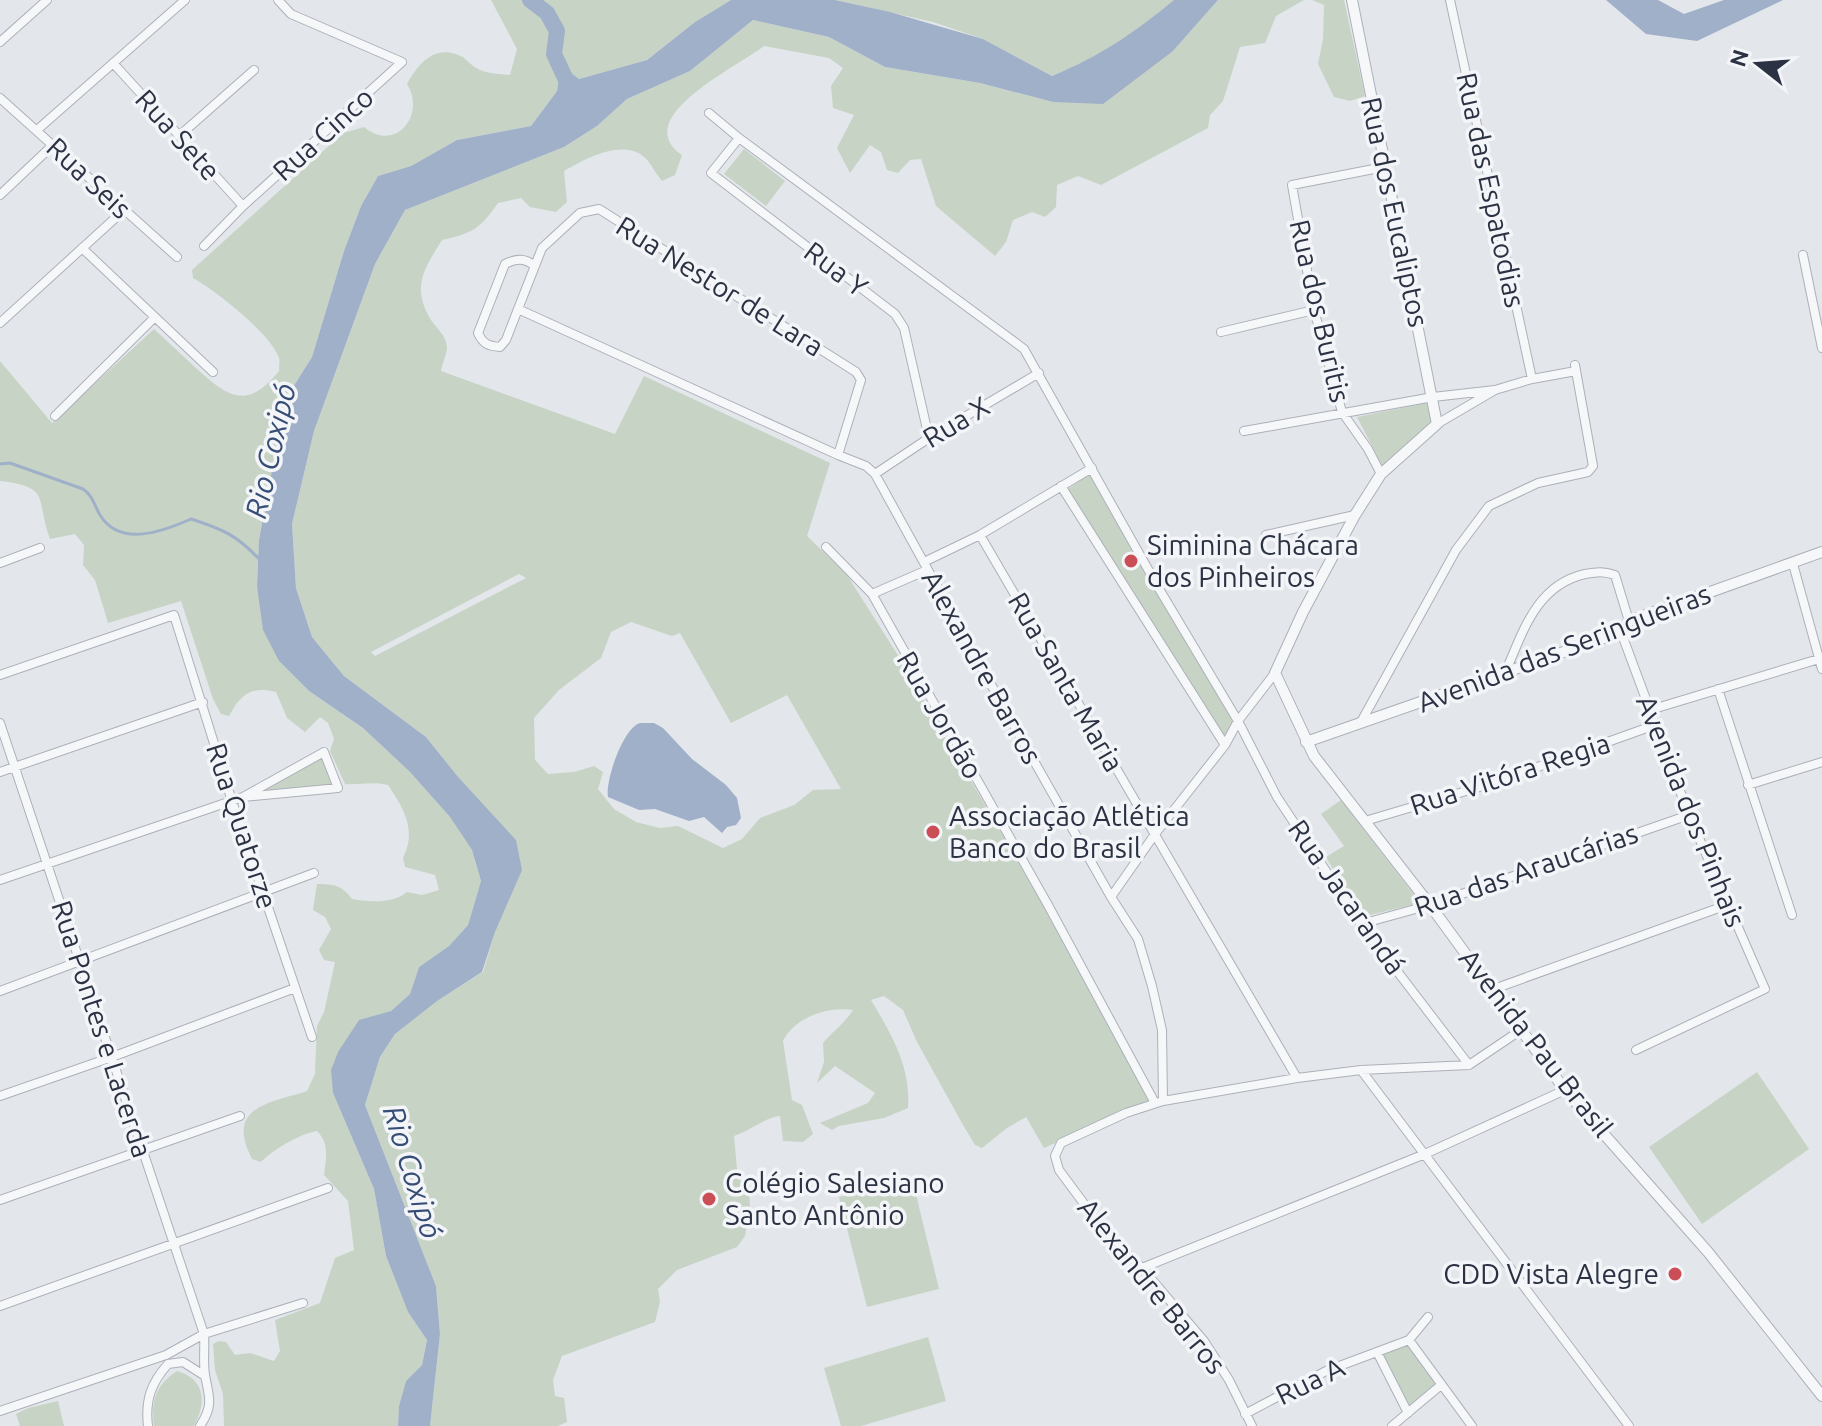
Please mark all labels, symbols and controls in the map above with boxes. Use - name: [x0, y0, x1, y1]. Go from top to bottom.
- north arrow: [1718, 24, 1798, 104]
- text: N: [1724, 46, 1753, 70]
- street label: Rua das Espatodias: [1451, 70, 1532, 310]
- street label: Rua Cinco: [266, 81, 379, 186]
- street label: Rua Sete: [130, 83, 227, 186]
- street label: Rua dos Eucaliptos: [1356, 94, 1435, 330]
- street label: Rua Seis: [41, 131, 138, 224]
- street label: Rua Nestor de Lara: [611, 209, 829, 362]
- street label: Rua dos Buritis: [1284, 216, 1357, 405]
- street label: Rua Y: [799, 235, 874, 302]
- water label: Rio Coxipó: [238, 380, 302, 521]
- street label: Rua X: [917, 390, 994, 453]
- place label: Siminina Chácara dos Pinheiros: [1147, 529, 1359, 592]
- marker: Siminina Chácara dos Pinheiros: [1122, 552, 1140, 570]
- street label: Alexandre Barros: [916, 565, 1048, 769]
- street label: Avenida das Seringueiras: [1413, 577, 1715, 718]
- street label: Rua Santa Maria: [1003, 587, 1130, 777]
- street label: Rua Jordão: [891, 645, 989, 784]
- street label: Avenida dos Pinhais: [1631, 690, 1752, 931]
- street label: Rua Vitóra Regia: [1406, 727, 1614, 820]
- street label: Rua Quatorze: [201, 739, 284, 913]
- place label: Associação Atlética Banco do Brasil: [949, 800, 1190, 863]
- street label: Rua Jacarandá: [1283, 813, 1412, 980]
- street label: Rua das Araucárias: [1410, 817, 1642, 922]
- marker: Associação Atlética Banco do Brasil: [924, 823, 942, 841]
- street label: Rua Pontes e Lacerda: [46, 896, 159, 1161]
- street label: Avenida Pau Brasil: [1454, 943, 1619, 1143]
- water label: Rio Coxipó: [377, 1101, 449, 1242]
- place label: Colégio Salesiano Santo Antônio: [725, 1167, 945, 1230]
- marker: Colégio Salesiano Santo Antônio: [700, 1190, 718, 1208]
- street label: Alexandre Barros: [1072, 1192, 1232, 1379]
- place label: CDD Vista Alegre: [1443, 1258, 1659, 1289]
- marker: CDD Vista Alegre: [1666, 1265, 1684, 1283]
- street label: Rua A: [1270, 1351, 1349, 1410]

